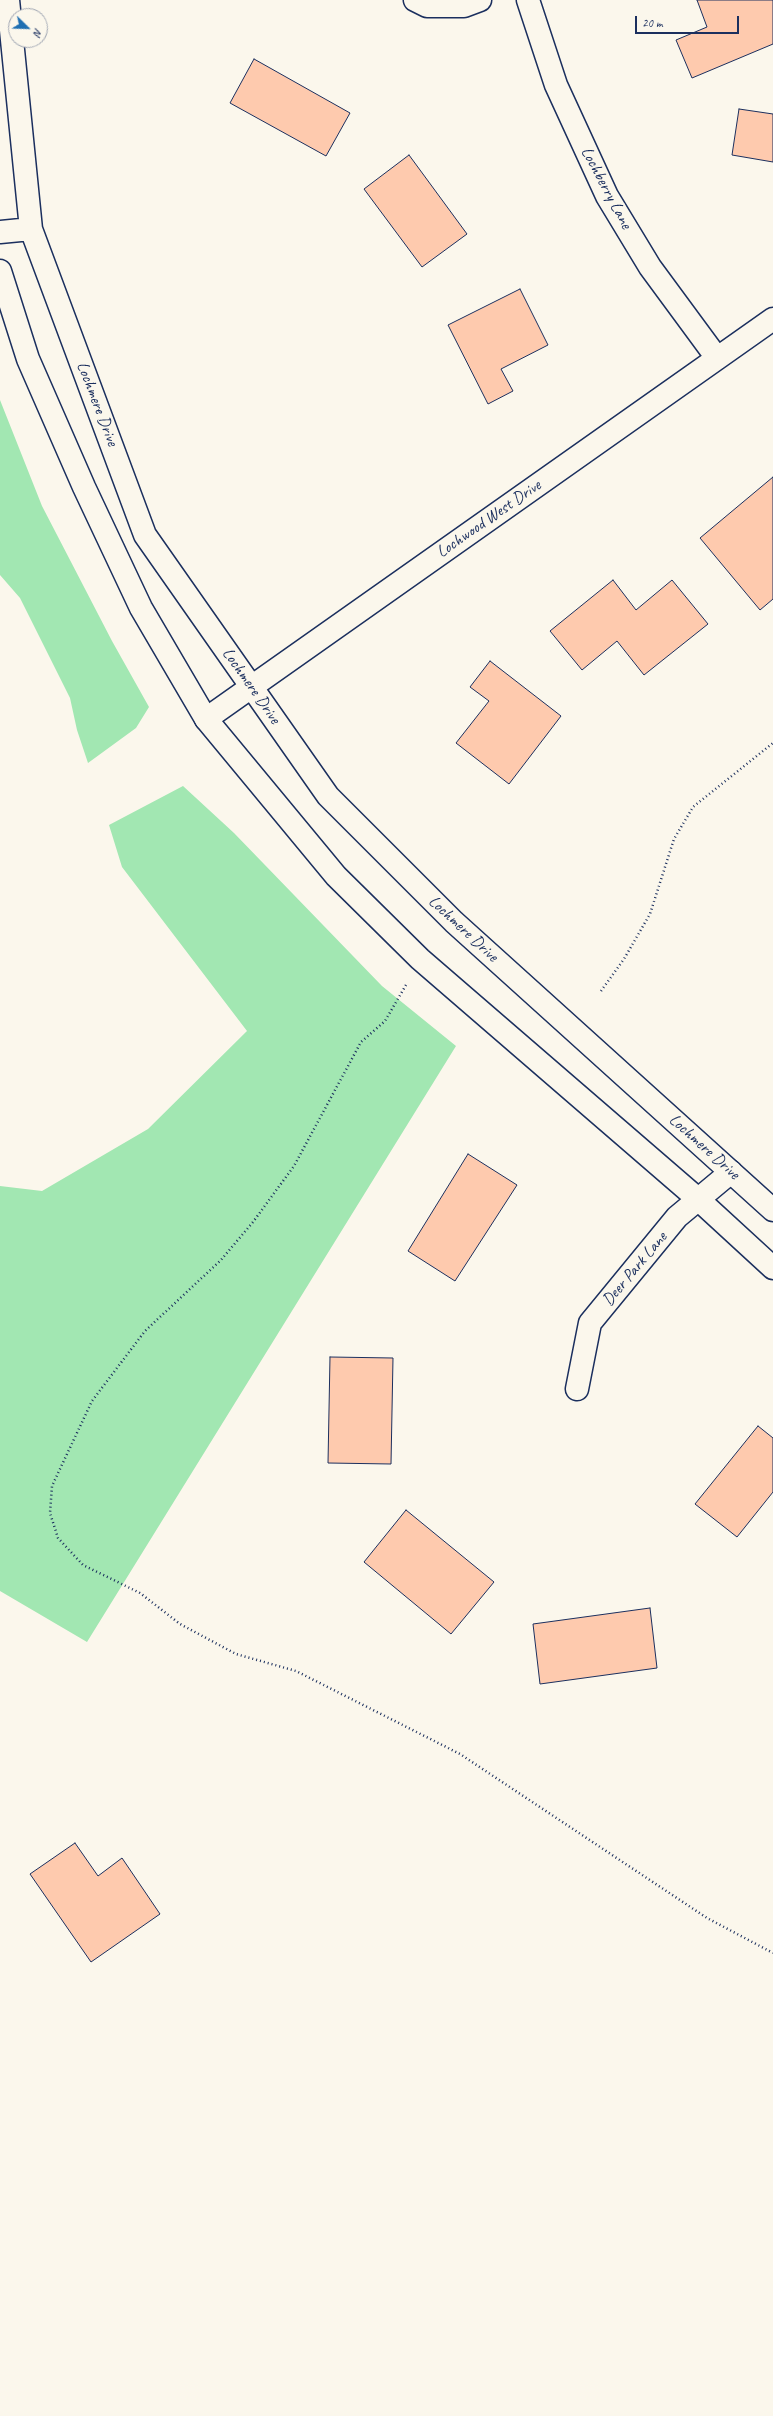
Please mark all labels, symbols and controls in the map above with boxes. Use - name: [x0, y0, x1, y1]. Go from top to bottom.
- north arrow: [8, 8, 48, 48]
- scale bar: [637, 8, 741, 34]
- text: 20 m: [642, 15, 662, 31]
- text: N: [30, 26, 46, 38]
- street label: Lochberry Lane: [576, 144, 636, 232]
- street label: Lochmere Drive: [72, 359, 122, 449]
- street label: Lochwood West Drive: [433, 475, 545, 563]
- street label: Lochmere Drive: [217, 644, 285, 728]
- street label: Lochmere Drive: [424, 891, 502, 967]
- street label: Lochmere Drive: [664, 1110, 744, 1184]
- street label: Deer Park Lane: [598, 1228, 672, 1310]

